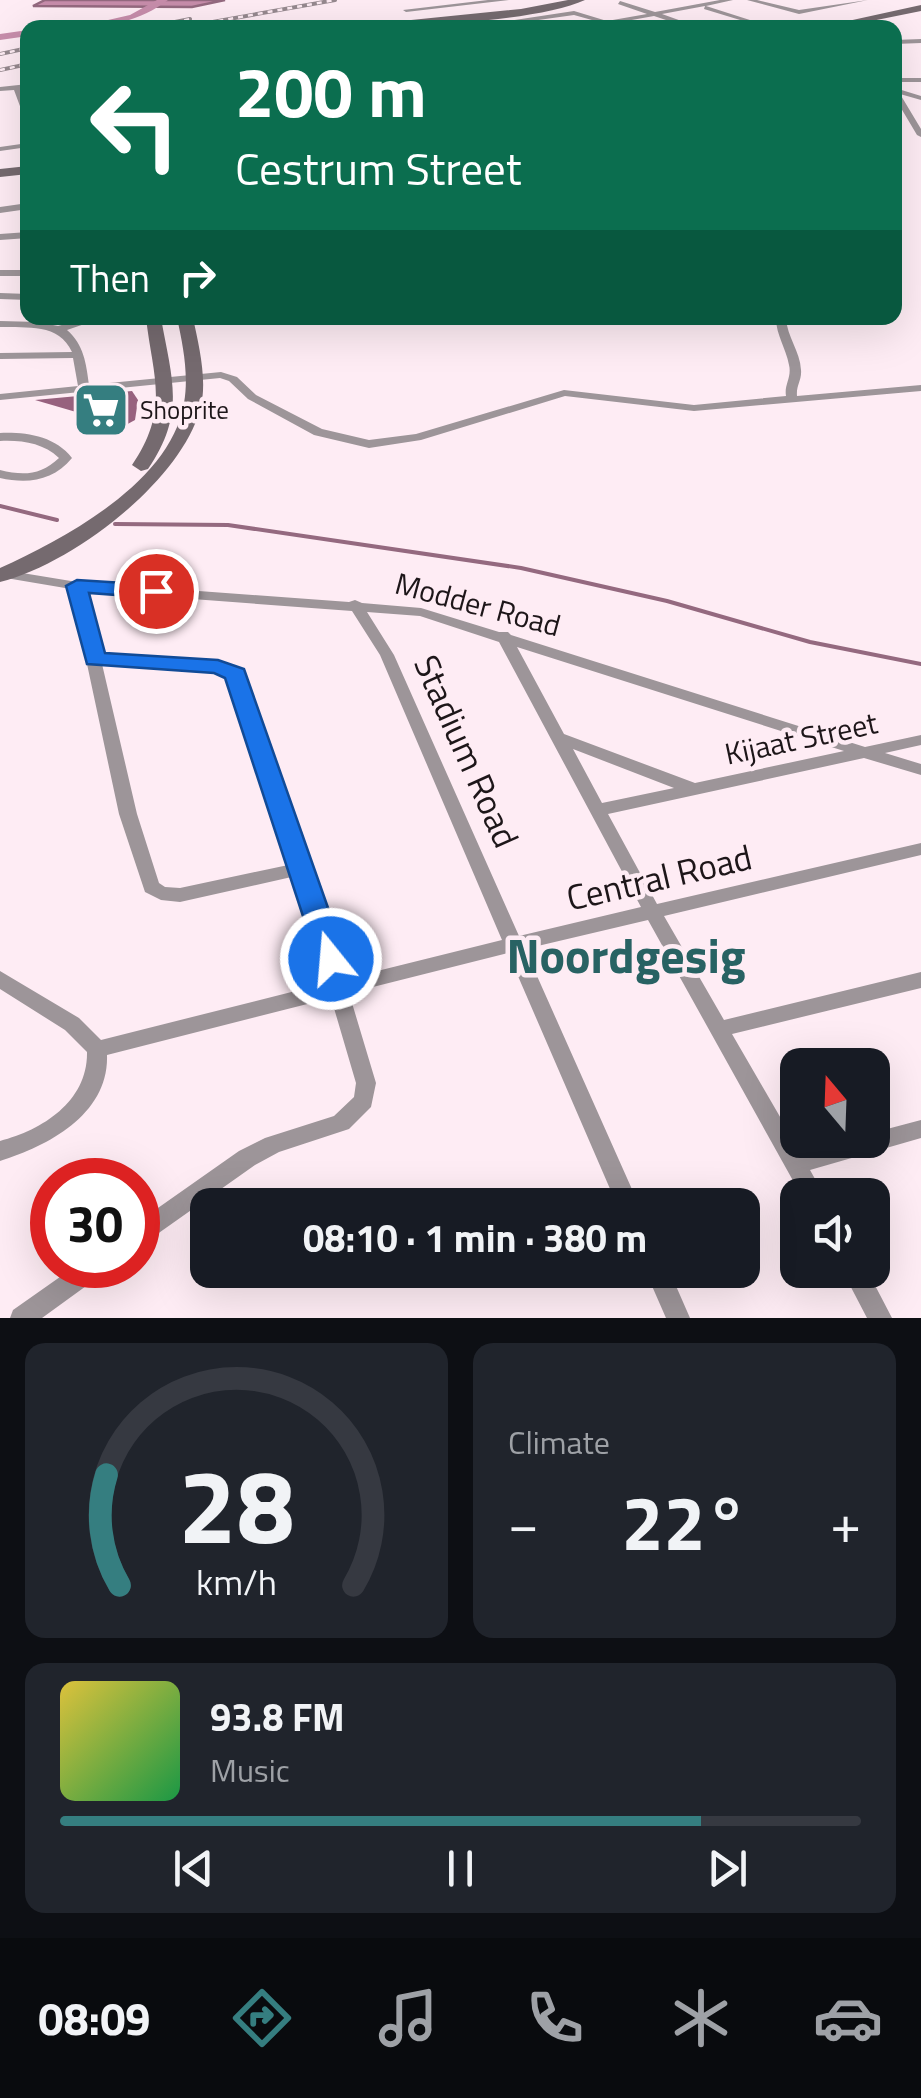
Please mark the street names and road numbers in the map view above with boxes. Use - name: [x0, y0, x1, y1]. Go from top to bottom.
- street label: Modder Road: [390, 560, 566, 648]
- street label: Stadium Road: [400, 646, 534, 856]
- street label: Kijaat Street: [721, 699, 882, 777]
- street label: Central Road: [561, 829, 757, 925]

